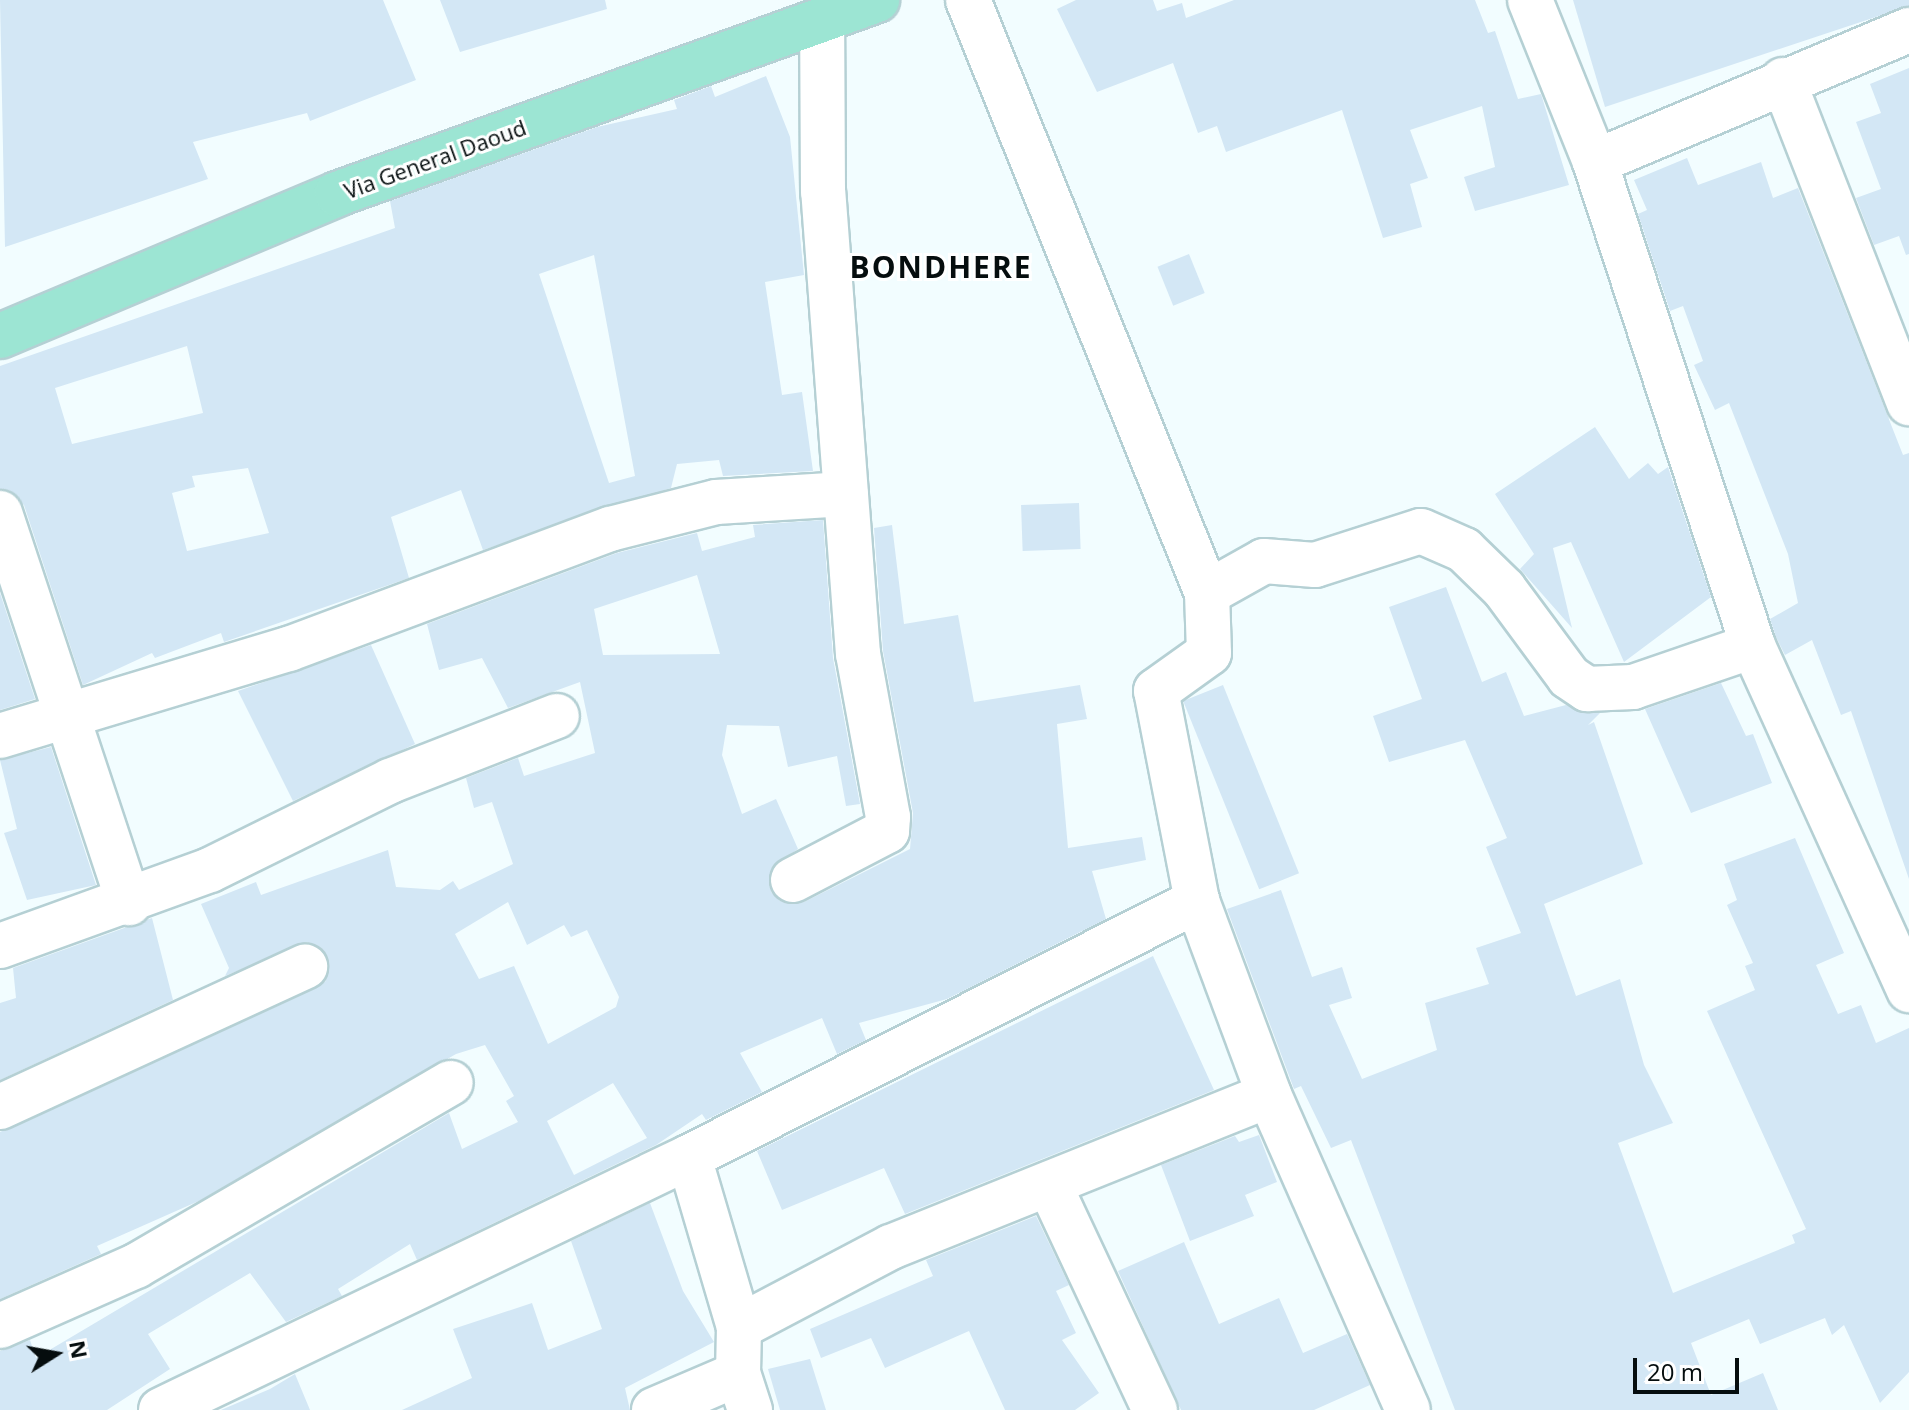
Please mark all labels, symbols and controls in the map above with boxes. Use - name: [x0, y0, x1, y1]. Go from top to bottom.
- street label: Via General Daoud: [340, 114, 530, 204]
- district label: BONDHERE: [850, 249, 1032, 285]
- north arrow: [16, 1314, 96, 1394]
- text: N: [63, 1338, 96, 1361]
- scale bar: [1637, 1342, 1743, 1392]
- text: 20 m: [1647, 1355, 1703, 1388]

